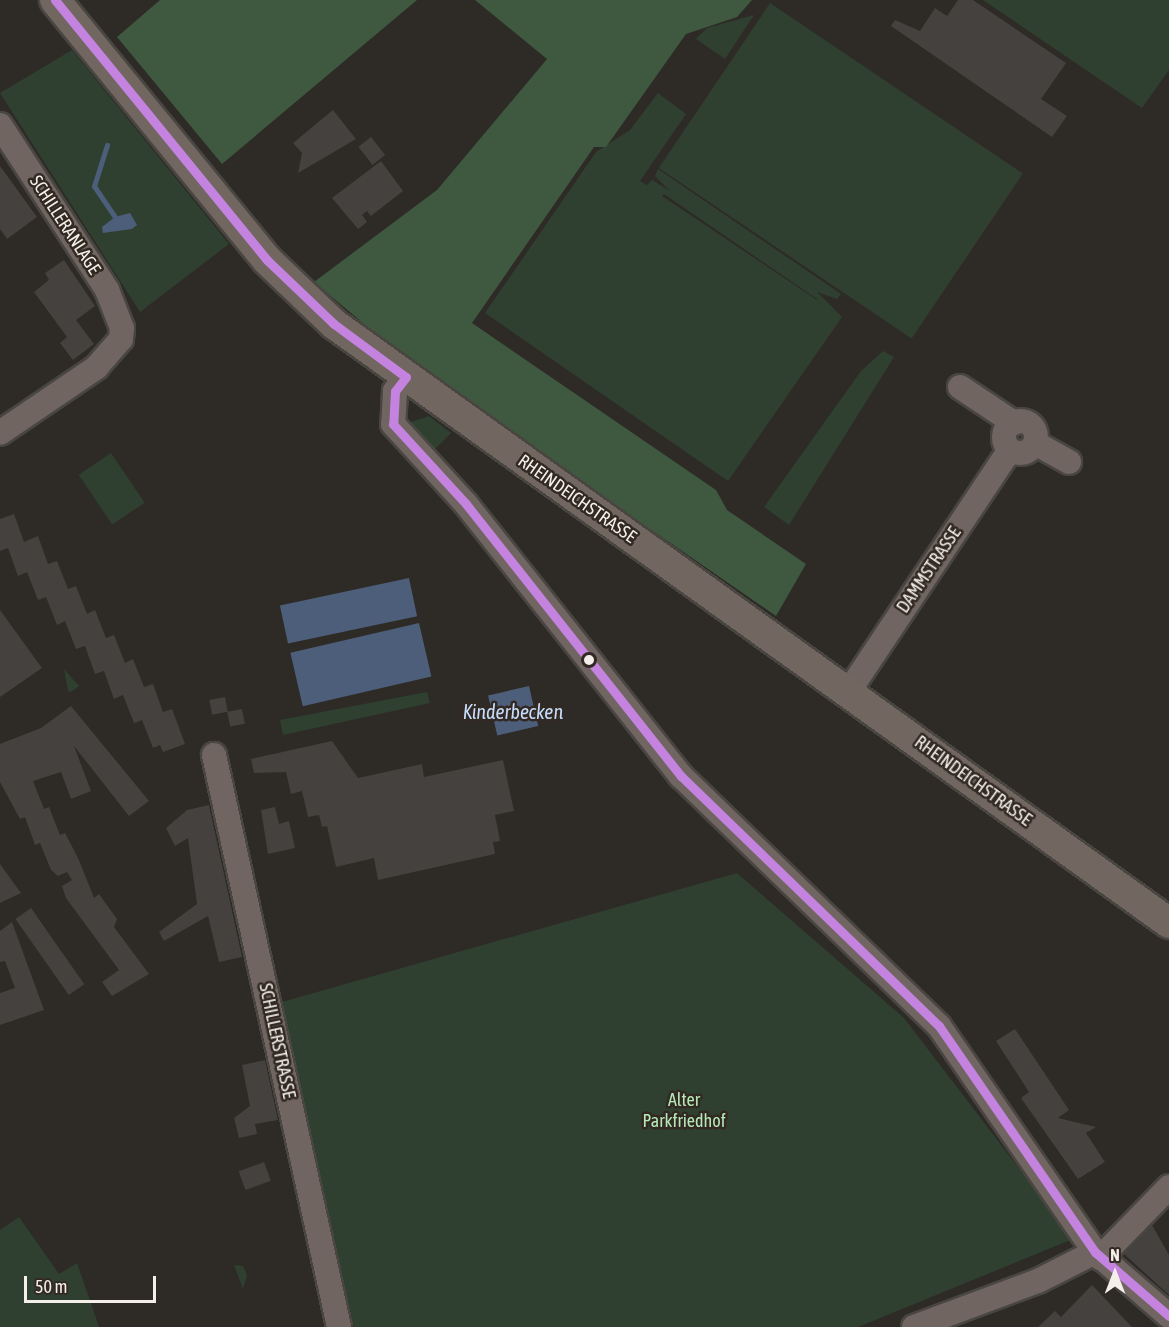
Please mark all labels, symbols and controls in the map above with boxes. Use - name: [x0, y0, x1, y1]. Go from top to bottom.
- street label: SCHILLERANLAGE: [25, 171, 105, 279]
- street label: RHEINDEICHSTRASSE: [514, 450, 640, 548]
- street label: DAMMSTRASSE: [892, 523, 966, 617]
- unlabelled marker: [583, 654, 595, 666]
- water label: Kinderbecken: [463, 699, 563, 723]
- street label: RHEINDEICHSTRASSE: [910, 731, 1036, 831]
- street label: SCHILLERSTRASSE: [254, 981, 300, 1101]
- park label: Alter Parkfriedhof: [642, 1090, 726, 1132]
- north arrow: [1085, 1243, 1145, 1303]
- text: N: [1110, 1246, 1120, 1264]
- scale bar: [27, 1264, 159, 1302]
- text: 50 m: [35, 1276, 67, 1297]

